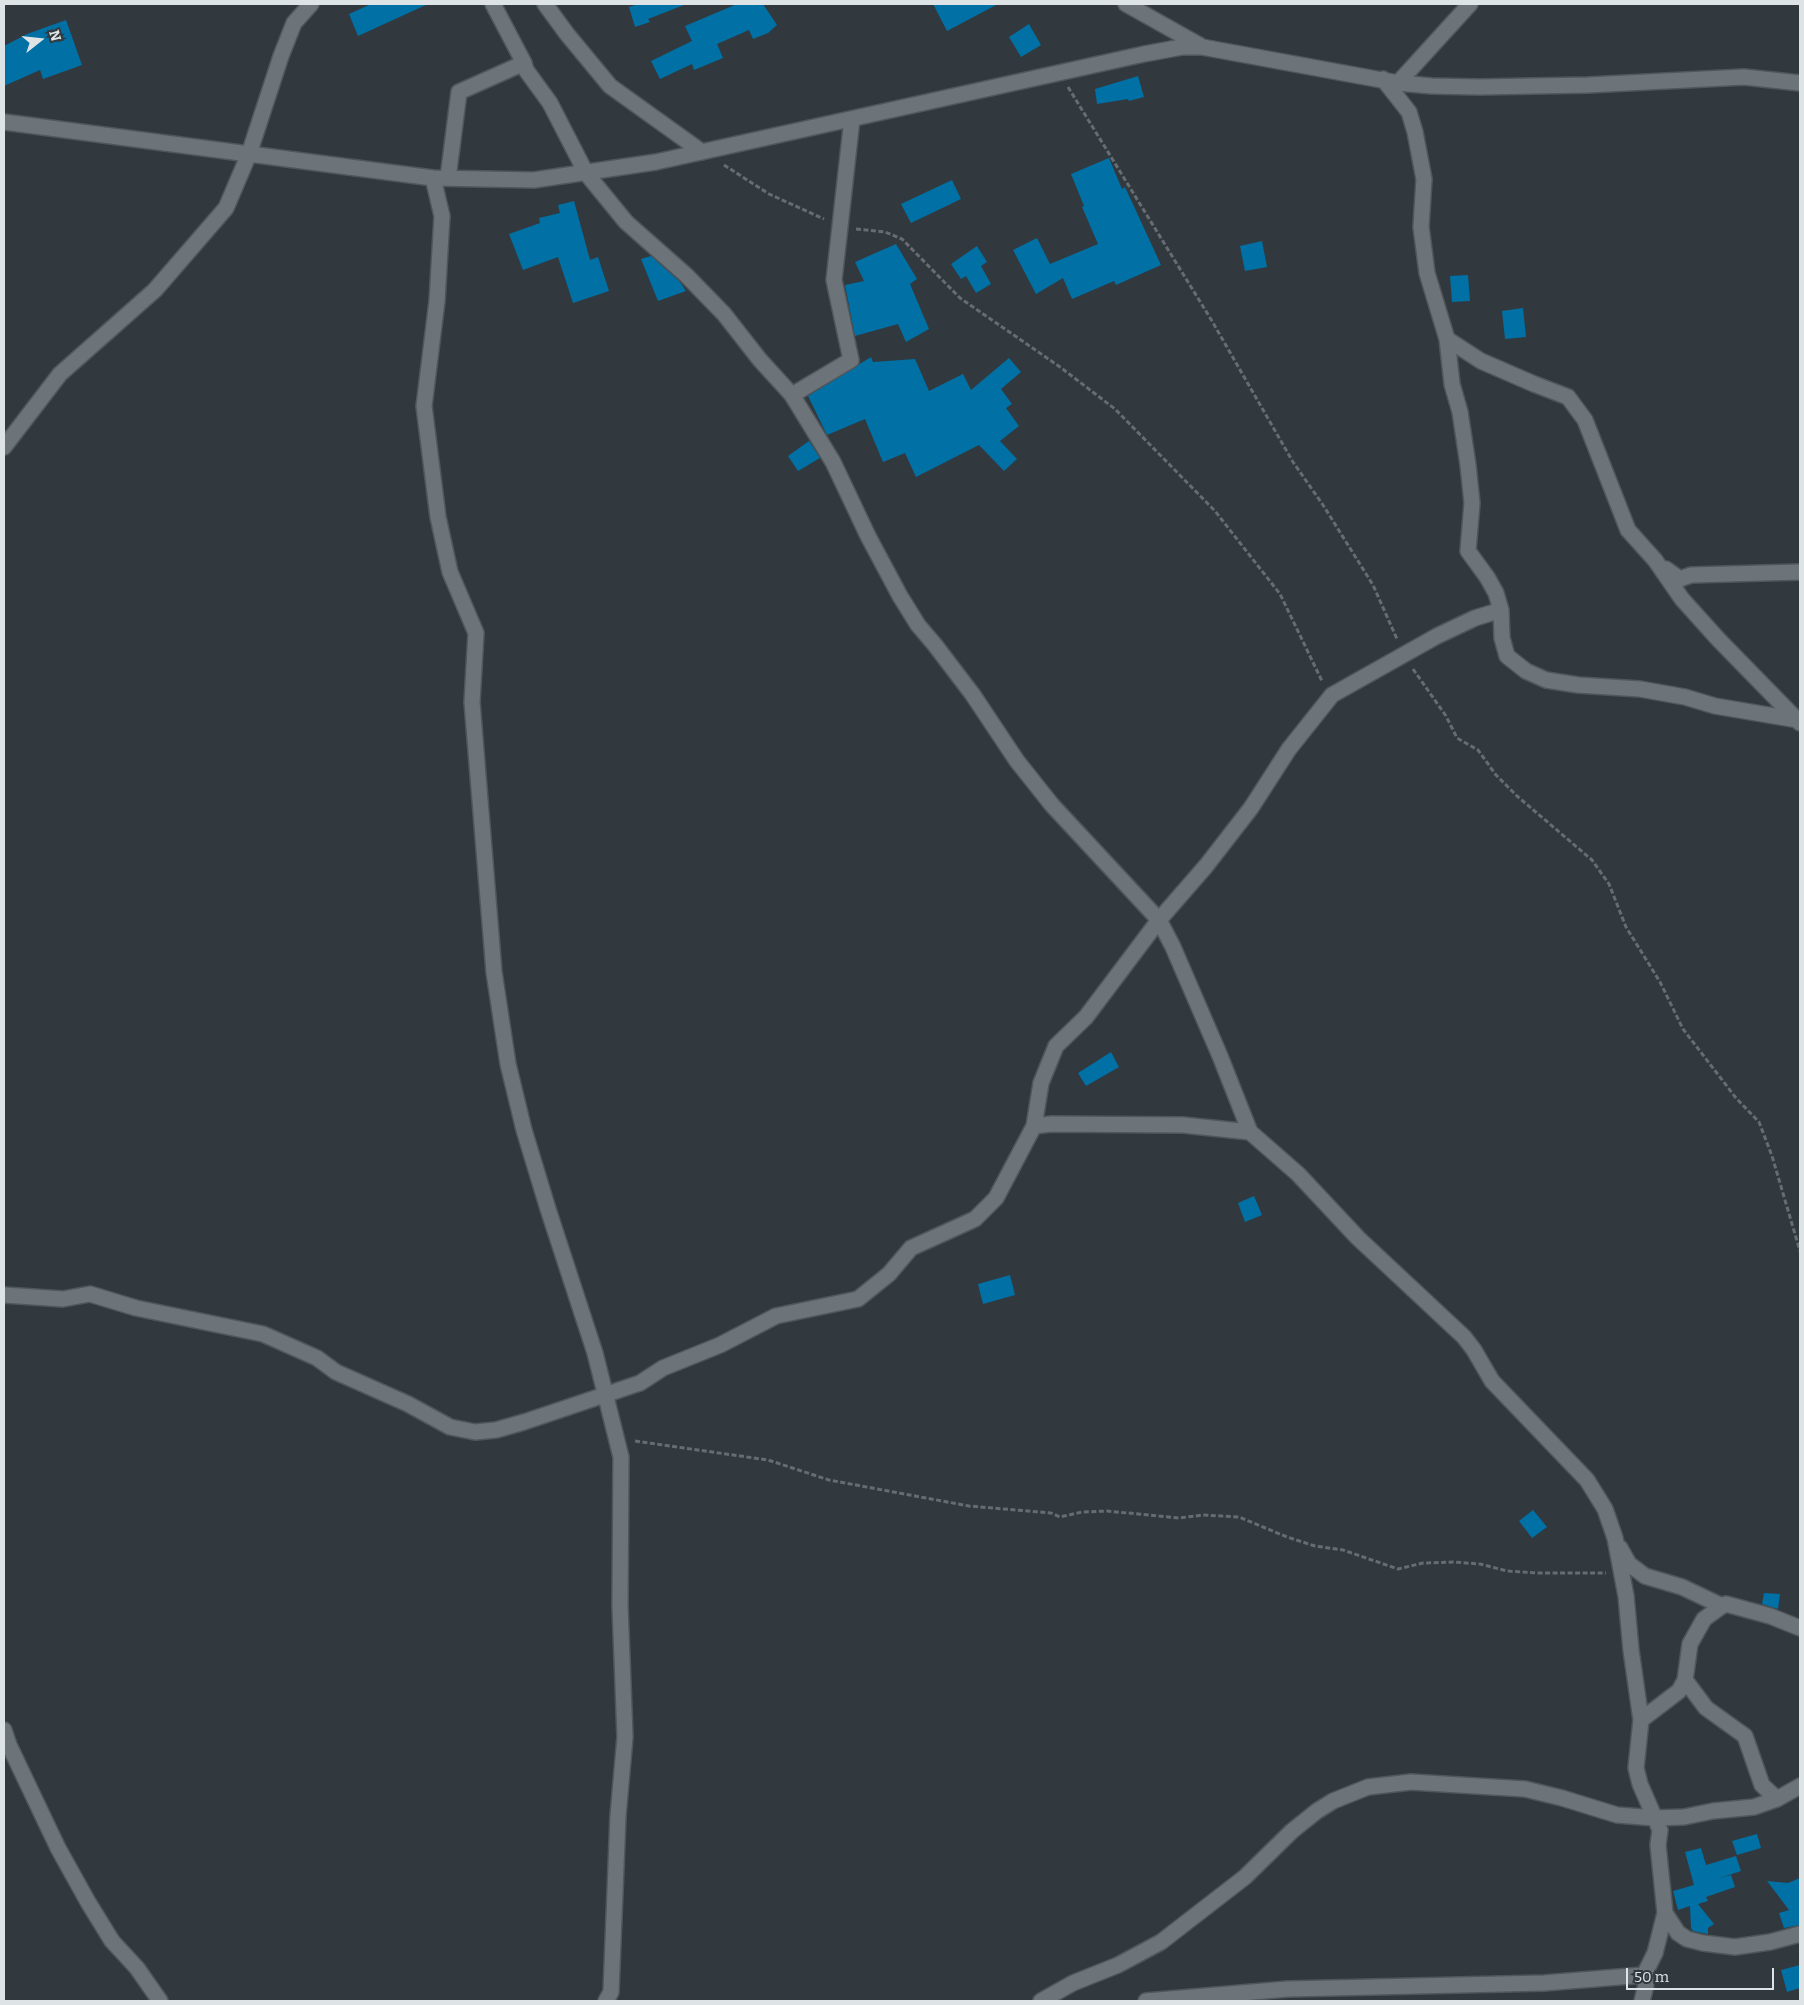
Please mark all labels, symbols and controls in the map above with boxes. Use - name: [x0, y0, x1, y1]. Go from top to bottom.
- north arrow: [15, 15, 65, 65]
- text: N: [45, 28, 65, 43]
- scale bar: [1629, 1958, 1776, 1990]
- text: 50 m: [1634, 1968, 1669, 1986]

